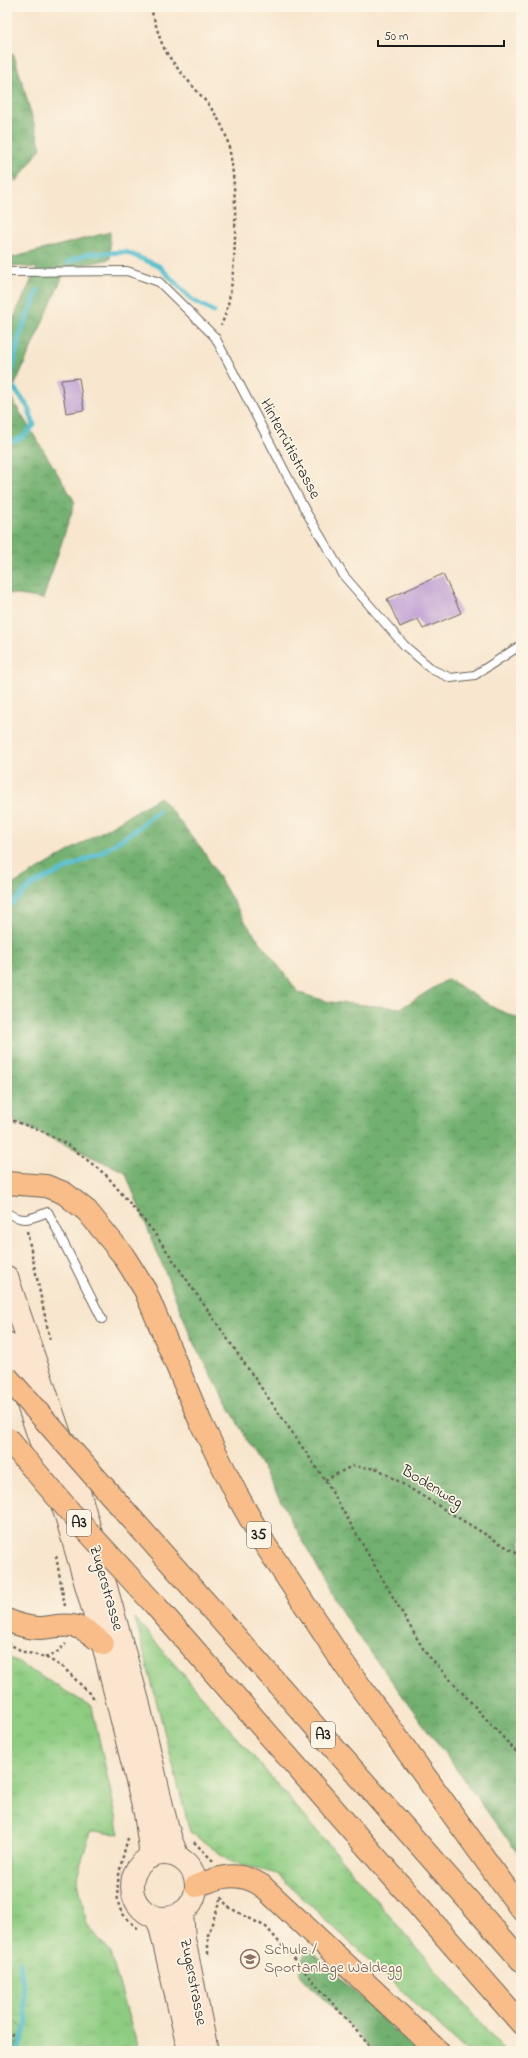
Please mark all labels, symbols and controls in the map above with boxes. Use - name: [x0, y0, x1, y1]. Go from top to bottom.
- scale bar: [378, 22, 504, 48]
- text: 50 m: [384, 28, 408, 46]
- street label: Hinterrütistrasse: [253, 395, 327, 504]
- street label: Bodenweg: [396, 1459, 467, 1515]
- road number: A3: [67, 1510, 91, 1536]
- road number: 35: [247, 1522, 271, 1548]
- street label: Zugerstrasse: [82, 1542, 130, 1634]
- road number: A3: [311, 1722, 335, 1748]
- street label: Zugerstrasse: [173, 1936, 213, 2028]
- place label: Schule / Sportanlage Waldegg: [264, 1938, 402, 1980]
- school or university icon: Schule / Sportanlage Waldegg: [239, 1948, 261, 1970]

